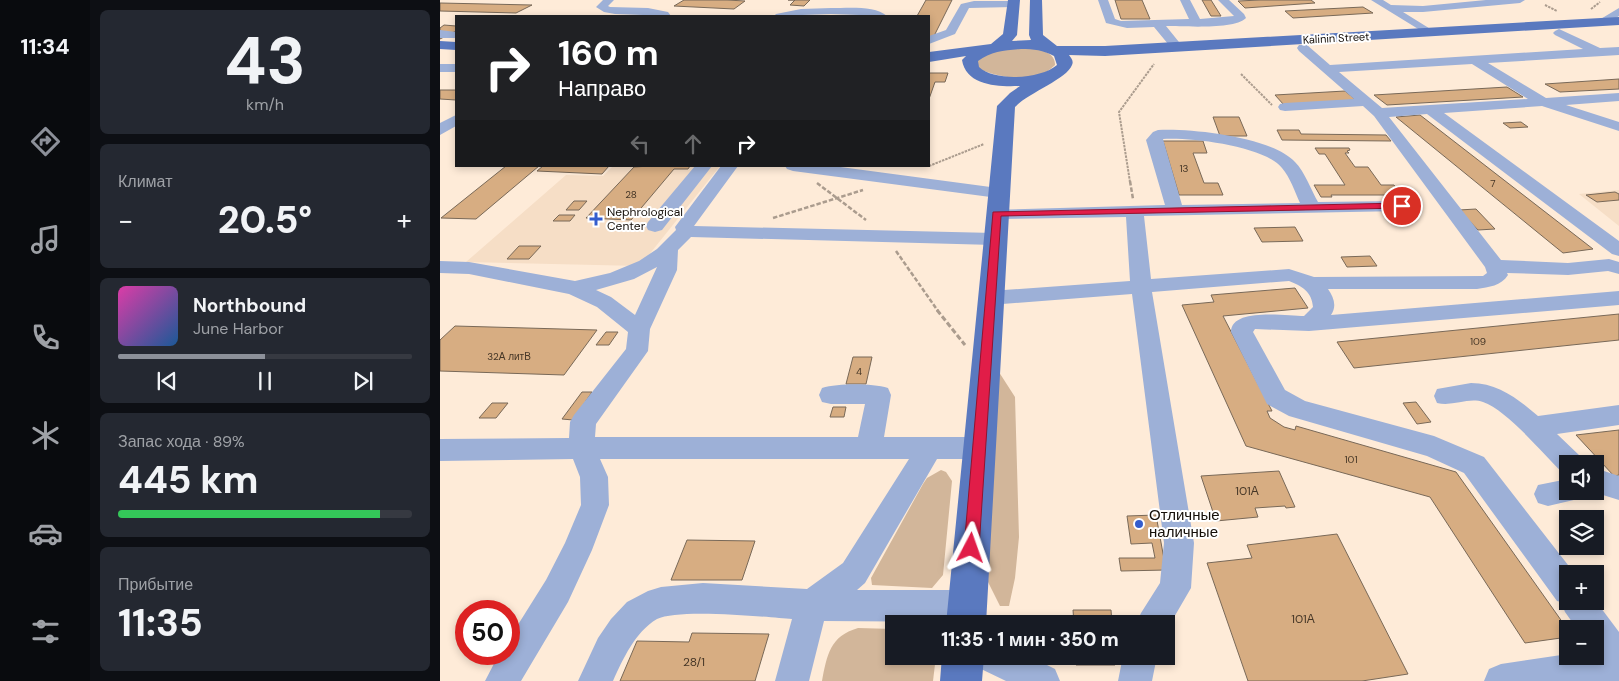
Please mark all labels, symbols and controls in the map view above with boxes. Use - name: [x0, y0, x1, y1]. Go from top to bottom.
- text: 43: [224, 19, 306, 103]
- street label: Kalinin Street: [1302, 29, 1370, 47]
- text: 160 m: [558, 30, 659, 76]
- text: 11:34: [20, 32, 70, 61]
- icon: right: [475, 35, 540, 100]
- text: Направо: [558, 74, 646, 103]
- text: km/h: [246, 94, 284, 115]
- icon: directions: [28, 124, 63, 159]
- icon: left: [626, 130, 654, 158]
- icon: ahead: [679, 130, 707, 158]
- icon: right: [732, 130, 760, 158]
- house number: 13: [1179, 162, 1189, 175]
- text: Климат: [118, 171, 172, 192]
- house number: 7: [1490, 177, 1496, 190]
- pin: [1381, 185, 1423, 227]
- house number: 28: [625, 188, 637, 201]
- icon: arrive: [1388, 192, 1416, 220]
- text: 20.5°: [218, 195, 312, 245]
- text: −: [118, 202, 133, 239]
- text: +: [397, 202, 412, 239]
- place label: Nephrological Center: [607, 204, 683, 234]
- marker: Nephrological Center: [589, 212, 603, 226]
- icon: music: [28, 222, 63, 257]
- text: Northbound: [193, 293, 306, 318]
- text: June Harbor: [193, 318, 284, 339]
- icon: phone: [28, 320, 63, 355]
- house number: 109: [1470, 335, 1486, 348]
- house number: 32А литВ: [487, 350, 531, 363]
- house number: 4: [856, 365, 862, 378]
- icon: previous: [153, 367, 181, 395]
- icon: pause: [251, 367, 279, 395]
- icon: next: [349, 367, 377, 395]
- icon: climate: [28, 418, 63, 453]
- text: Запас хода · 89%: [118, 431, 245, 452]
- house number: 101: [1344, 453, 1358, 466]
- text: 445 km: [118, 455, 259, 505]
- map controls: [1559, 455, 1604, 665]
- button: sound: [1559, 455, 1604, 500]
- house number: 101А: [1235, 483, 1259, 499]
- place label: Отличные наличные: [1149, 505, 1220, 542]
- button: layers: [1559, 510, 1604, 555]
- icon: car: [28, 516, 63, 551]
- marker: Отличные наличные: [1133, 518, 1145, 530]
- position arrow: [944, 521, 996, 573]
- button: +: [1559, 565, 1604, 610]
- text: Прибытие: [118, 574, 193, 595]
- text: 11:35: [118, 598, 203, 648]
- speed limit sign: 50: [455, 600, 520, 665]
- house number: 101А: [1291, 611, 1315, 627]
- icon: filters: [28, 614, 63, 649]
- button: −: [1559, 620, 1604, 665]
- text: 11:35 · 1 мин · 350 m: [941, 627, 1119, 652]
- house number: 28/1: [683, 654, 705, 670]

